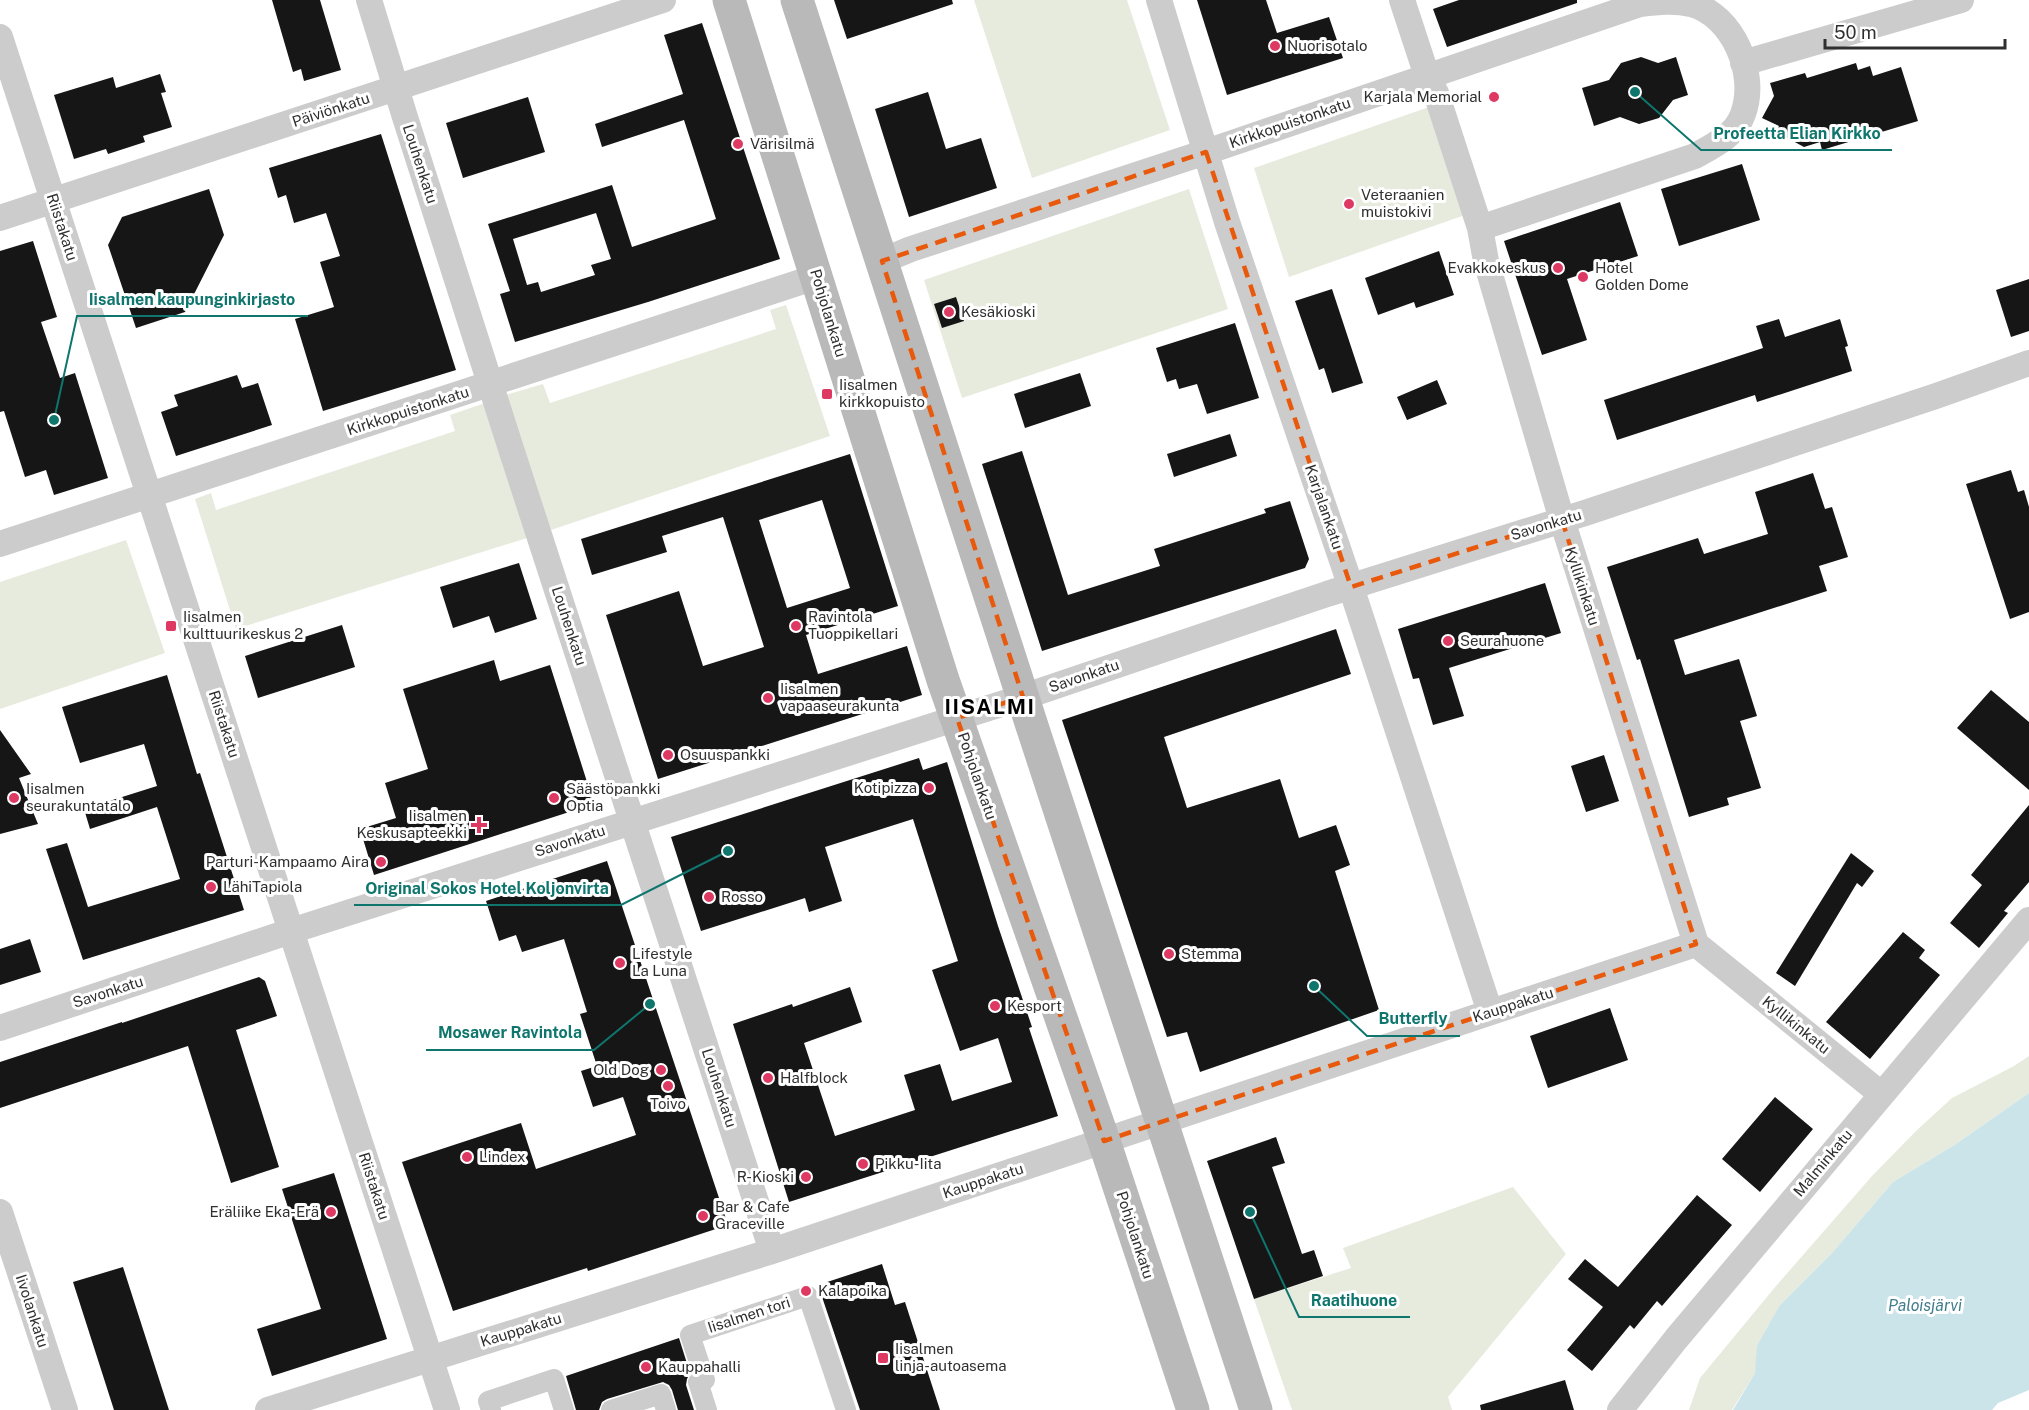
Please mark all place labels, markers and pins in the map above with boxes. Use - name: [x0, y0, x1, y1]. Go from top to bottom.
- place label: Nuorisotalo: [1287, 37, 1368, 54]
- marker: Nuorisotalo: [1268, 39, 1282, 53]
- place label: Karjala Memorial: [1364, 88, 1482, 105]
- marker: Karjala Memorial: [1487, 90, 1501, 104]
- callout: Profeetta Elian Kirkko: [1701, 116, 1892, 150]
- place label: Värisilmä: [750, 135, 814, 152]
- marker: Värisilmä: [731, 137, 745, 151]
- place label: Veteraanien muistokivi: [1361, 186, 1444, 220]
- marker: Veteraanien muistokivi: [1342, 197, 1356, 211]
- place label: Evakkokeskus: [1448, 259, 1546, 276]
- place label: Hotel Golden Dome: [1595, 259, 1689, 293]
- marker: Evakkokeskus: [1551, 261, 1565, 275]
- marker: Hotel Golden Dome: [1576, 270, 1590, 284]
- callout: Iisalmen kaupunginkirjasto: [77, 282, 308, 316]
- place label: Kesäkioski: [961, 303, 1035, 320]
- marker: Kesäkioski: [942, 305, 956, 319]
- place label: Iisalmen kirkkopuisto: [839, 376, 925, 410]
- marker: Iisalmen kirkkopuisto: [820, 387, 834, 401]
- place label: Iisalmen kulttuurikeskus 2: [183, 608, 303, 642]
- place label: Ravintola Tuoppikellari: [808, 608, 898, 642]
- marker: Iisalmen kulttuurikeskus 2: [164, 619, 178, 633]
- marker: Ravintola Tuoppikellari: [789, 619, 803, 633]
- place label: Seurahuone: [1460, 632, 1544, 649]
- marker: Seurahuone: [1441, 634, 1455, 648]
- place label: Iisalmen vapaaseurakunta: [780, 680, 899, 714]
- marker: Iisalmen vapaaseurakunta: [761, 691, 775, 705]
- place label: Osuuspankki: [680, 746, 770, 763]
- marker: Osuuspankki: [661, 748, 675, 762]
- place label: Kotipizza: [854, 779, 917, 796]
- place label: Iisalmen seurakuntatalo: [26, 780, 131, 814]
- place label: Säästöpankki Optia: [566, 780, 660, 814]
- marker: Kotipizza: [922, 781, 936, 795]
- marker: Iisalmen seurakuntatalo: [7, 791, 21, 805]
- marker: Säästöpankki Optia: [547, 791, 561, 805]
- place label: Iisalmen Keskusapteekki: [357, 807, 467, 841]
- marker: Iisalmen Keskusapteekki: [472, 818, 486, 832]
- place label: Parturi-Kampaamo Aira: [206, 853, 369, 870]
- marker: Parturi-Kampaamo Aira: [374, 855, 388, 869]
- callout: Original Sokos Hotel Koljonvirta: [354, 871, 621, 905]
- place label: LähiTapiola: [223, 878, 302, 895]
- marker: LähiTapiola: [204, 880, 218, 894]
- place label: Rosso: [721, 888, 763, 905]
- marker: Rosso: [702, 890, 716, 904]
- place label: Lifestyle La Luna: [632, 945, 693, 979]
- place label: Stemma: [1181, 945, 1239, 962]
- marker: Stemma: [1162, 947, 1176, 961]
- marker: Lifestyle La Luna: [613, 956, 627, 970]
- place label: Kesport: [1007, 997, 1062, 1014]
- marker: Kesport: [988, 999, 1002, 1013]
- callout: Butterfly: [1367, 1002, 1460, 1036]
- callout: Mosawer Ravintola: [426, 1016, 594, 1050]
- place label: Old Dog: [593, 1061, 649, 1078]
- marker: Old Dog: [654, 1063, 668, 1077]
- place label: Halfblock: [780, 1069, 848, 1086]
- marker: Halfblock: [761, 1071, 775, 1085]
- marker: Toivo: [661, 1079, 675, 1093]
- place label: Toivo: [650, 1095, 686, 1112]
- place label: Lindex: [479, 1148, 526, 1165]
- marker: Lindex: [460, 1150, 474, 1164]
- place label: Pikku-Iita: [875, 1155, 941, 1172]
- marker: Pikku-Iita: [856, 1157, 870, 1171]
- place label: R-Kioski: [737, 1168, 794, 1185]
- marker: R-Kioski: [799, 1170, 813, 1184]
- place label: Bar & Cafe Graceville: [715, 1198, 790, 1232]
- place label: Eräliike Eka-Erä: [210, 1203, 319, 1220]
- marker: Eräliike Eka-Erä: [324, 1205, 338, 1219]
- marker: Bar & Cafe Graceville: [696, 1209, 710, 1223]
- place label: Kalapoika: [818, 1282, 887, 1299]
- callout: Raatihuone: [1299, 1283, 1410, 1317]
- marker: Kalapoika: [799, 1284, 813, 1298]
- place label: Iisalmen linja-autoasema: [895, 1340, 1006, 1374]
- marker: Iisalmen linja-autoasema: [876, 1351, 890, 1365]
- place label: Kauppahalli: [658, 1358, 741, 1375]
- marker: Kauppahalli: [639, 1360, 653, 1374]

